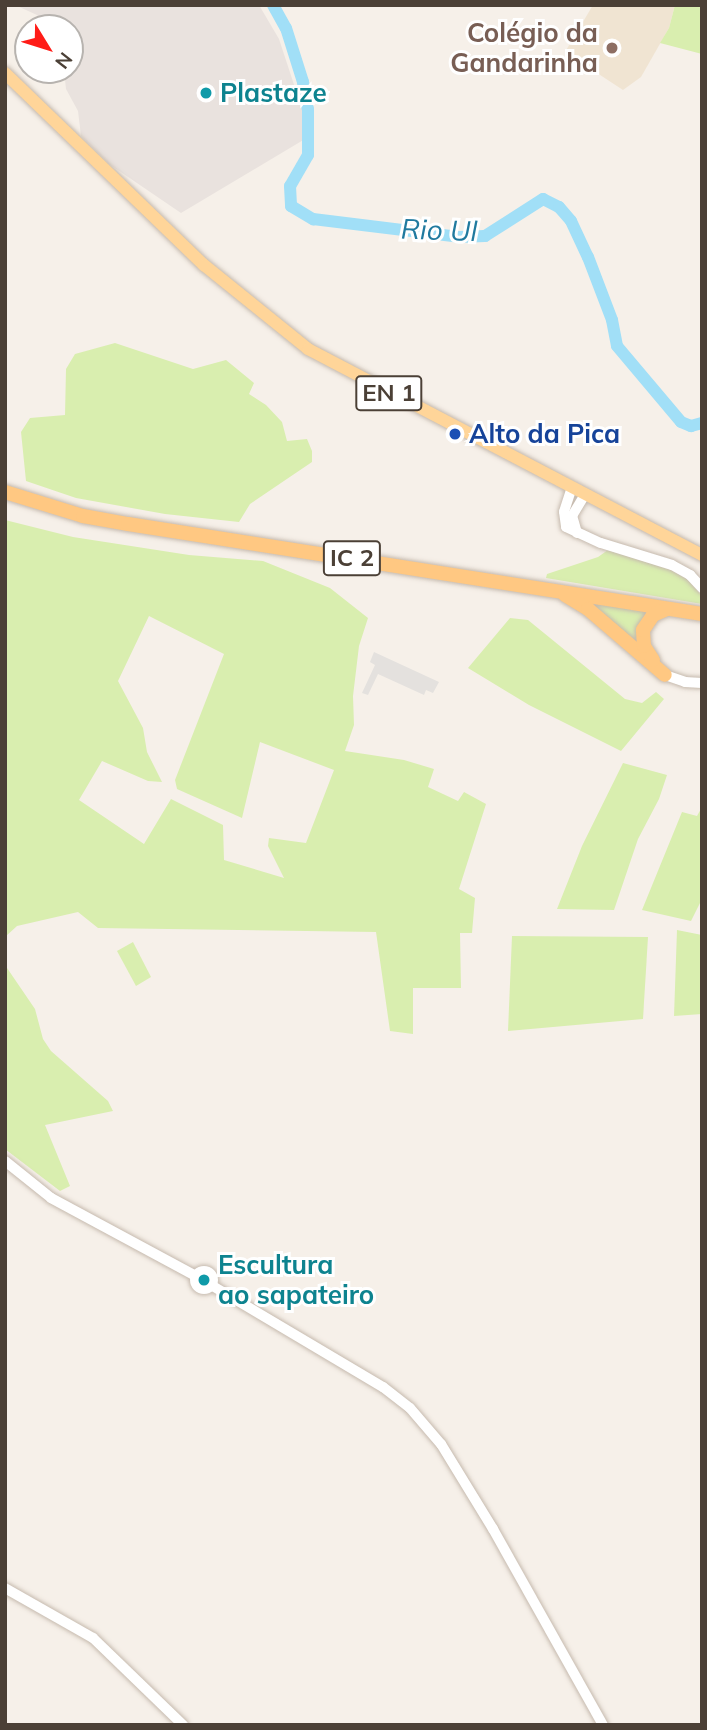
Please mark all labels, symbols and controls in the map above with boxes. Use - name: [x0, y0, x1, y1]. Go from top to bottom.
- north arrow: [14, 14, 84, 84]
- place label: Colégio da Gandarinha: [450, 17, 598, 78]
- marker: Colégio da Gandarinha: [604, 40, 620, 56]
- text: N: [50, 48, 78, 74]
- place label: Plastaze: [220, 77, 327, 109]
- marker: Plastaze: [198, 85, 214, 101]
- water label: Rio Ul: [400, 212, 478, 248]
- road number: EN 1: [354, 372, 424, 414]
- place label: Alto da Pica: [469, 418, 620, 450]
- marker: Alto da Pica: [447, 426, 463, 442]
- road number: IC 2: [322, 538, 382, 578]
- place label: Escultura ao sapateiro: [218, 1249, 374, 1310]
- marker: Escultura ao sapateiro: [196, 1272, 212, 1288]

